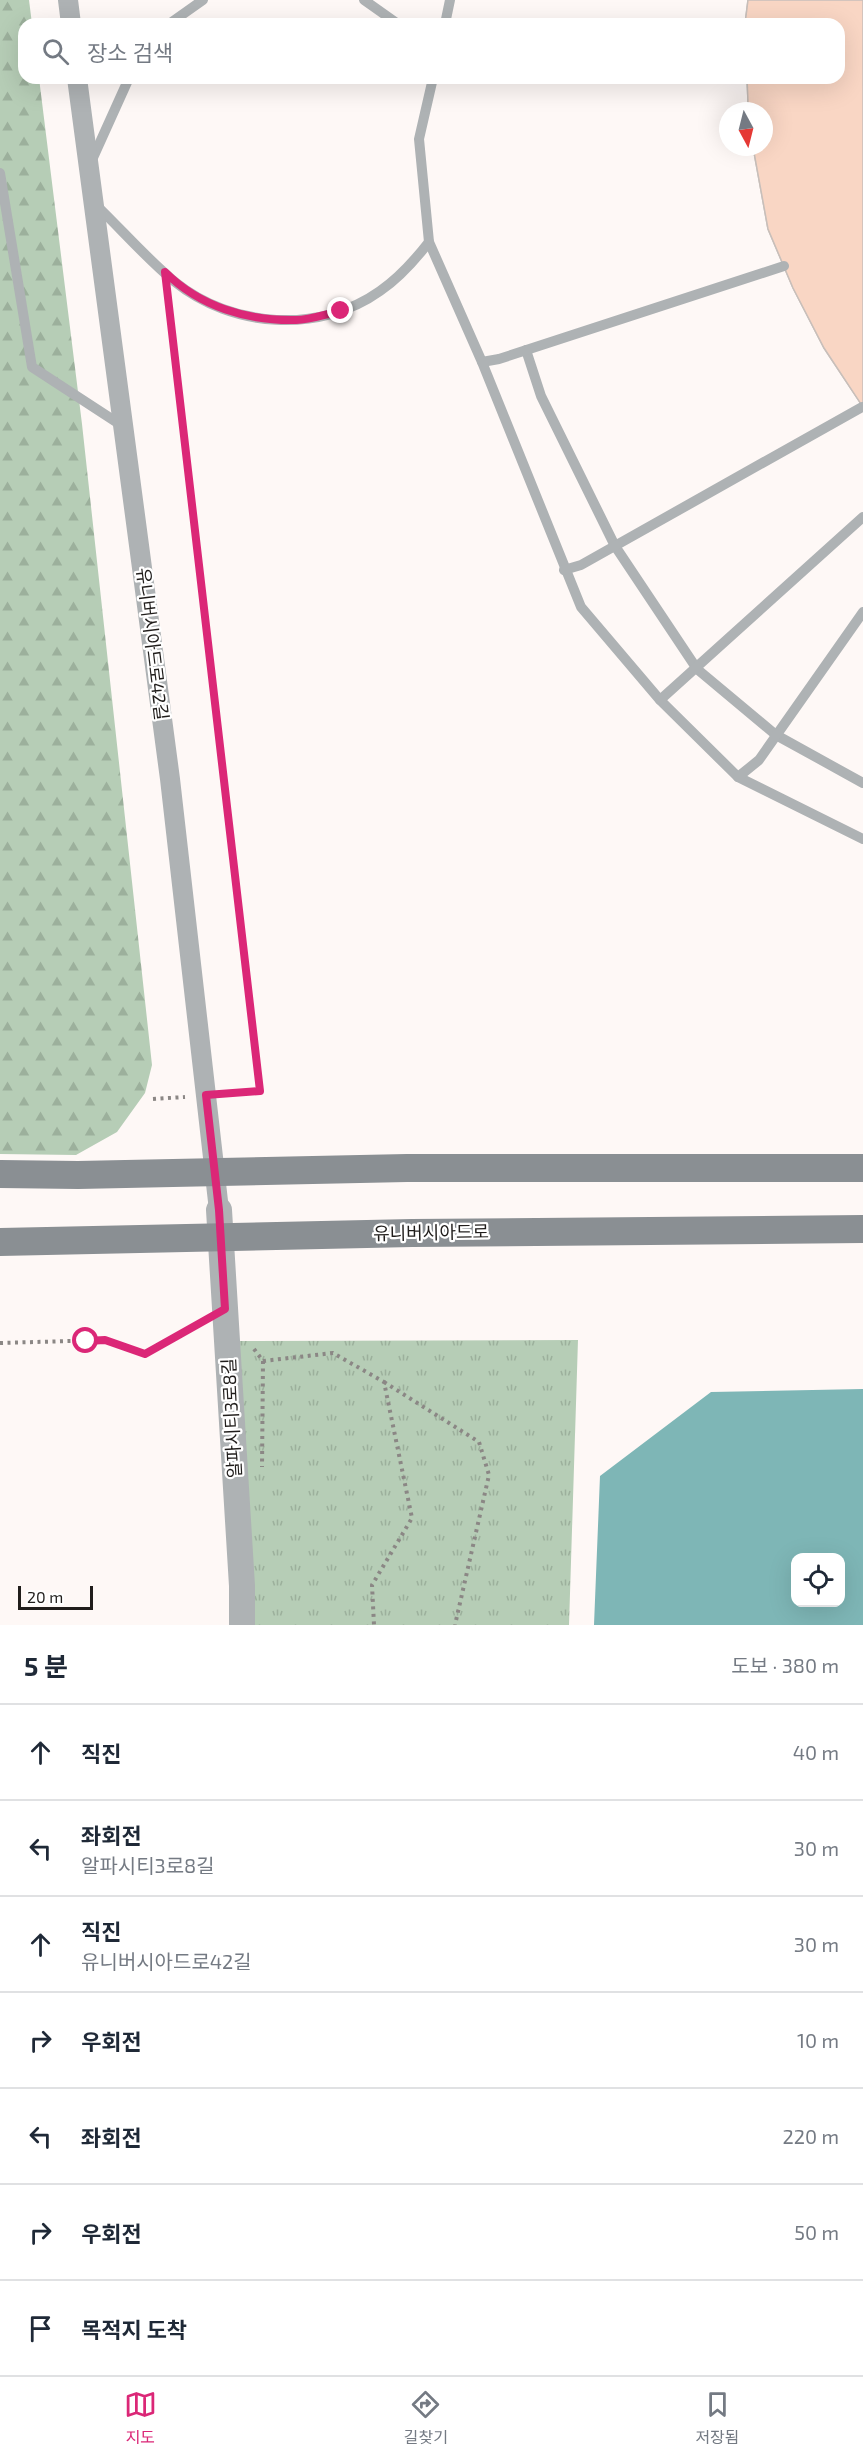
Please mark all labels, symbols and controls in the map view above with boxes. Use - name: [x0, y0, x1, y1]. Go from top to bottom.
- search box: [18, 18, 845, 84]
- icon: search: [39, 35, 72, 68]
- text: 장소 검색: [87, 39, 173, 65]
- north arrow: [719, 102, 773, 156]
- route end: [327, 297, 353, 323]
- street label: 유니버시아드로42길: [133, 566, 173, 721]
- street label: 유니버시아드로: [373, 1220, 489, 1244]
- route start: [72, 1327, 98, 1353]
- street label: 알파시티3로8길: [217, 1357, 245, 1479]
- map controls: [791, 1553, 845, 1607]
- button: locate: [791, 1553, 845, 1607]
- scale bar: [18, 1583, 93, 1610]
- text: 20 m: [27, 1587, 63, 1606]
- text: 5 분: [24, 1650, 68, 1681]
- text: 도보 · 380 m: [731, 1653, 839, 1677]
- icon: ahead: [24, 1736, 57, 1769]
- text: 직진: [81, 1740, 121, 1766]
- text: 40 m: [793, 1740, 839, 1764]
- text: 좌회전: [81, 1822, 142, 1848]
- icon: left: [24, 1832, 57, 1865]
- text: 30 m: [794, 1836, 839, 1860]
- text: 알파시티3로8길: [81, 1853, 215, 1877]
- text: 직진: [81, 1918, 121, 1944]
- icon: ahead: [24, 1928, 57, 1961]
- text: 30 m: [794, 1932, 839, 1956]
- text: 유니버시아드로42길: [81, 1949, 252, 1973]
- icon: right: [24, 2024, 57, 2057]
- text: 우회전: [81, 2028, 142, 2054]
- text: 10 m: [797, 2028, 839, 2052]
- icon: left: [24, 2120, 57, 2153]
- text: 좌회전: [81, 2124, 142, 2150]
- text: 220 m: [782, 2124, 839, 2148]
- icon: right: [24, 2216, 57, 2249]
- text: 우회전: [81, 2220, 142, 2246]
- text: 50 m: [794, 2220, 839, 2244]
- icon: arrive: [24, 2312, 57, 2345]
- text: 목적지 도착: [81, 2316, 187, 2342]
- tab: 지도: [124, 2388, 157, 2448]
- tab: 길찾기: [404, 2388, 448, 2448]
- tab: 저장됨: [695, 2388, 739, 2448]

